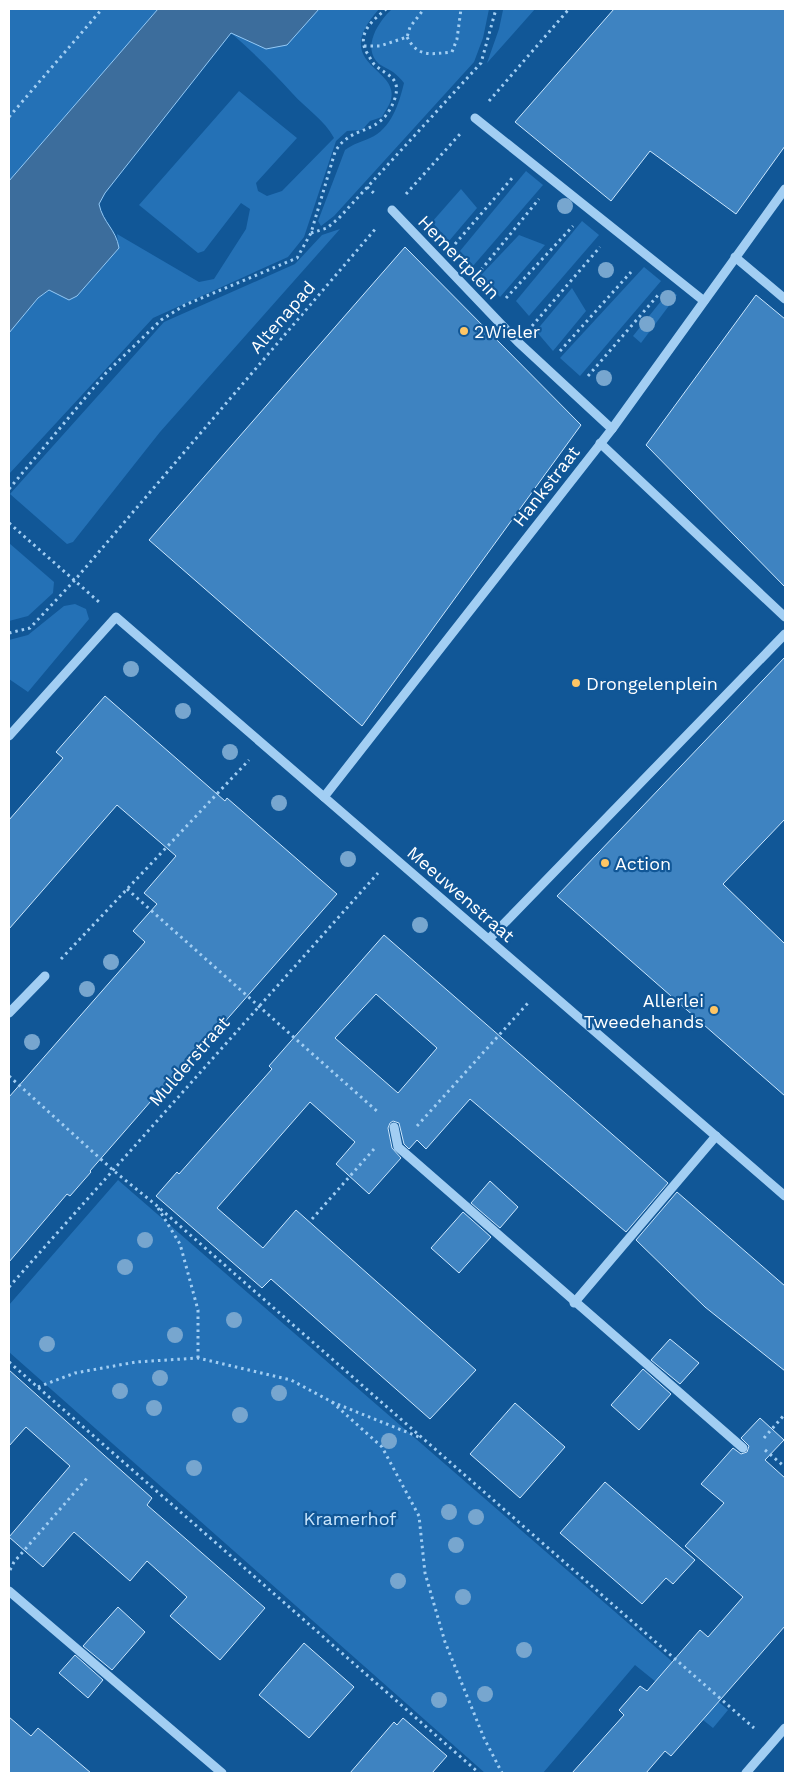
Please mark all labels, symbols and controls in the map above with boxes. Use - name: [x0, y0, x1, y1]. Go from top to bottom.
- street label: Hemertplein: [414, 211, 504, 303]
- street label: Altenapad: [245, 277, 319, 357]
- place label: 2Wieler: [474, 321, 540, 342]
- marker: 2Wieler: [458, 325, 470, 337]
- street label: Hankstraat: [508, 441, 584, 530]
- place label: Drongelenplein: [586, 673, 718, 694]
- marker: Drongelenplein: [570, 677, 582, 689]
- street label: Meeuwenstraat: [403, 842, 519, 947]
- place label: Action: [615, 853, 671, 874]
- marker: Action: [599, 857, 611, 869]
- place label: Allerlei Tweedehands: [584, 990, 704, 1032]
- marker: Allerlei Tweedehands: [708, 1004, 720, 1016]
- street label: Mulderstraat: [144, 1011, 234, 1110]
- park label: Kramerhof: [304, 1508, 396, 1529]

